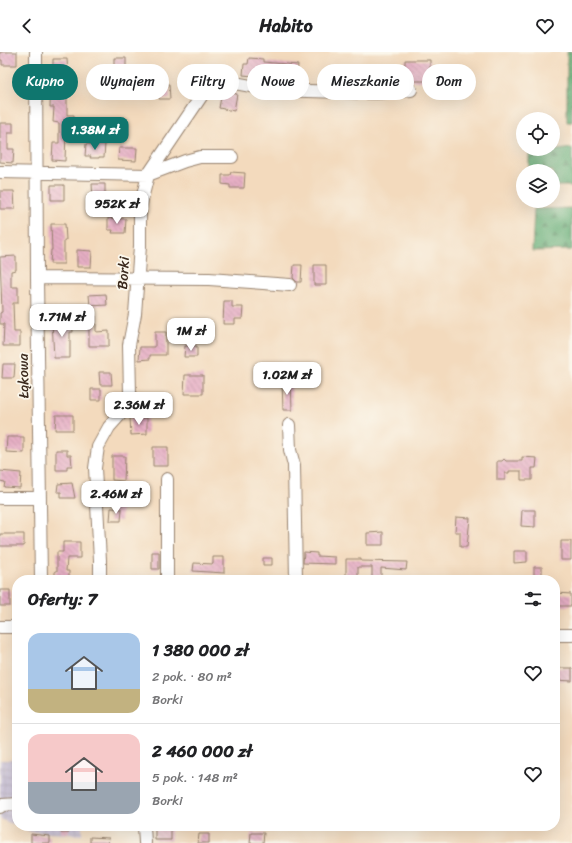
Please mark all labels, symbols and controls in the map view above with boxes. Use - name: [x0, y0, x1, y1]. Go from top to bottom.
- text: Habito: [259, 10, 313, 42]
- icon: back: [16, 15, 38, 37]
- icon: heart: [534, 15, 556, 37]
- chip: Kupno: [12, 64, 78, 100]
- chip: Wynajem: [86, 64, 169, 100]
- chip: Filtry: [177, 64, 239, 100]
- chip: Nowe: [247, 64, 309, 100]
- chip: Mieszkanie: [317, 64, 414, 100]
- chip: Dom: [422, 64, 476, 100]
- map controls: [516, 112, 560, 208]
- button: locate: [516, 112, 560, 156]
- pin: 1.38M zł: [54, 117, 136, 151]
- text: 1.38M zł: [71, 118, 119, 141]
- button: layers: [516, 164, 560, 208]
- pin: 952K zł: [80, 191, 154, 225]
- text: 952K zł: [94, 192, 140, 215]
- street label: Borki: [110, 255, 137, 290]
- pin: 1.71M zł: [21, 304, 103, 338]
- text: 1.71M zł: [39, 305, 85, 328]
- pin: 1M zł: [163, 318, 219, 352]
- text: 1M zł: [176, 319, 206, 342]
- street label: Łąkowa: [11, 352, 36, 399]
- pin: 1.02M zł: [246, 362, 328, 396]
- text: 1.02M zł: [262, 363, 312, 386]
- pin: 2.36M zł: [98, 392, 180, 426]
- text: 2.36M zł: [114, 393, 164, 416]
- pin: 2.46M zł: [75, 481, 157, 515]
- text: 2.46M zł: [90, 482, 142, 505]
- text: Oferty: 7: [28, 584, 97, 614]
- icon: filters: [522, 588, 544, 610]
- text: 1 380 000 zł: [152, 635, 249, 665]
- icon: home: [60, 649, 108, 697]
- icon: heart: [522, 662, 544, 684]
- text: 2 pok. · 80 m²: [152, 665, 232, 688]
- text: Borki: [152, 688, 183, 711]
- text: 2 460 000 zł: [152, 736, 252, 766]
- icon: home: [60, 750, 108, 798]
- icon: heart: [522, 763, 544, 785]
- text: 5 pok. · 148 m²: [152, 766, 238, 789]
- text: Borki: [152, 789, 183, 812]

